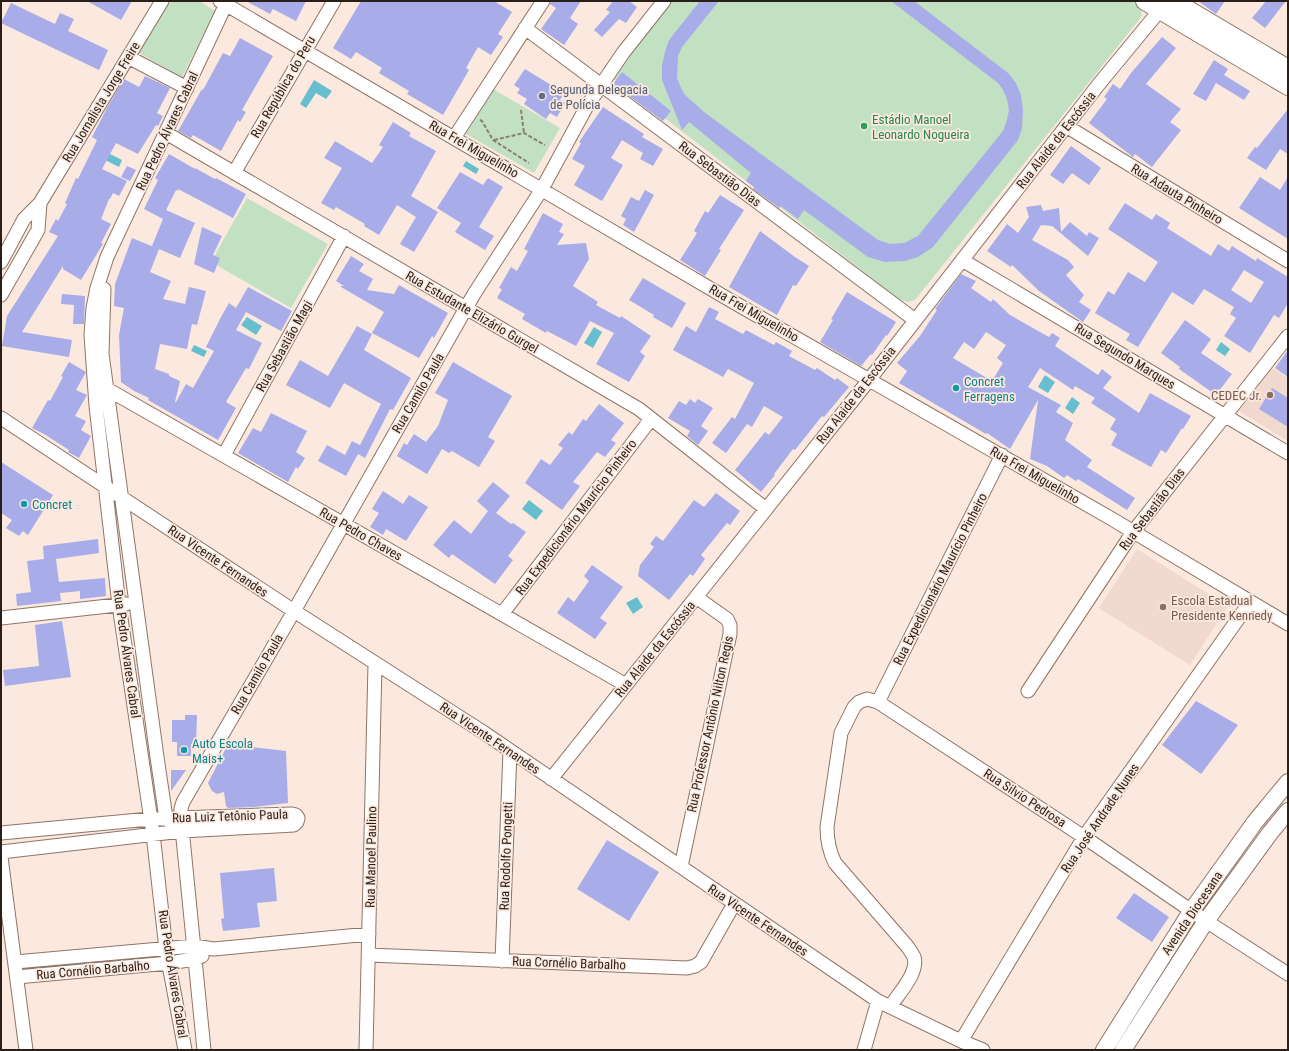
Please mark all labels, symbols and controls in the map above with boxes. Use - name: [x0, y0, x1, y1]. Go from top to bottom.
- street label: Rua República do Peru: [248, 33, 318, 141]
- street label: Rua Jornalista Jorge Freire: [59, 39, 143, 165]
- street label: Rua Pedro Álvares Cabral: [133, 69, 201, 193]
- place label: Segunda Delegacia de Polícia: [550, 82, 648, 112]
- street label: Rua Alaide da Escóssia: [1013, 88, 1099, 192]
- marker: Segunda Delegacia de Polícia: [537, 91, 547, 101]
- place label: Estádio Manoel Leonardo Nogueira: [872, 112, 969, 142]
- street label: Rua Frei Miguelinho: [426, 117, 522, 181]
- marker: Estádio Manoel Leonardo Nogueira: [859, 121, 869, 131]
- street label: Rua Sebastião Dias: [676, 138, 764, 210]
- street label: Rua Adauta Pinheiro: [1129, 161, 1225, 227]
- street label: Rua Estudante Elizário Gurgel: [403, 268, 541, 356]
- street label: Rua Frei Miguelinho: [706, 281, 802, 345]
- street label: Rua Sebastião Magi: [253, 298, 315, 394]
- street label: Rua Segundo Marques: [1072, 320, 1178, 392]
- street label: Rua Alaide da Escóssia: [813, 343, 899, 447]
- street label: Rua Camilo Paula: [389, 350, 447, 436]
- place label: Concret Ferragens: [964, 374, 1015, 404]
- marker: Concret Ferragens: [951, 383, 961, 393]
- place label: CEDEC Jr.: [1211, 388, 1262, 403]
- marker: CEDEC Jr.: [1265, 390, 1275, 400]
- street label: Rua Expedicionário Maurício Pinheiro: [513, 436, 639, 598]
- street label: Rua Frei Miguelinho: [987, 443, 1083, 507]
- street label: Rua Sebastião Dias: [1116, 465, 1188, 553]
- street label: Rua Expedicionário Maurício Pinheiro: [890, 490, 990, 668]
- place label: Concret: [32, 497, 72, 512]
- marker: Concret: [19, 499, 29, 509]
- street label: Rua Pedro Chaves: [317, 504, 405, 564]
- street label: Rua Vicente Fernandes: [165, 522, 271, 600]
- street label: Rua Pedro Álvares Cabral: [111, 589, 143, 719]
- place label: Escola Estadual Presidente Kennedy: [1171, 593, 1273, 623]
- street label: Rua Alaide da Escóssia: [612, 598, 698, 700]
- marker: Escola Estadual Presidente Kennedy: [1158, 602, 1168, 612]
- street label: Rua Camilo Paula: [228, 631, 286, 717]
- street label: Rua Professor Antônio Nilton Regis: [684, 634, 736, 814]
- street label: Rua Vicente Fernandes: [437, 699, 543, 777]
- place label: Auto Escola Mais+: [192, 736, 253, 766]
- marker: Auto Escola Mais+: [179, 745, 189, 755]
- street label: Rua José Andrade Nunes: [1058, 760, 1142, 875]
- street label: Rua Silvio Pedrosa: [981, 766, 1069, 830]
- street label: Rua Rodolfo Pongetti: [497, 801, 515, 910]
- street label: Rua Luiz Tetônio Paula: [172, 806, 288, 826]
- street label: Rua Manoel Paulino: [363, 806, 379, 908]
- street label: Avenida Diocesana: [1159, 868, 1225, 958]
- street label: Rua Vicente Fernandes: [705, 881, 811, 959]
- street label: Rua Pedro Álvares Cabral: [155, 909, 191, 1039]
- street label: Rua Cornélio Barbalho: [512, 954, 626, 972]
- street label: Rua Cornélio Barbalho: [36, 958, 150, 982]

